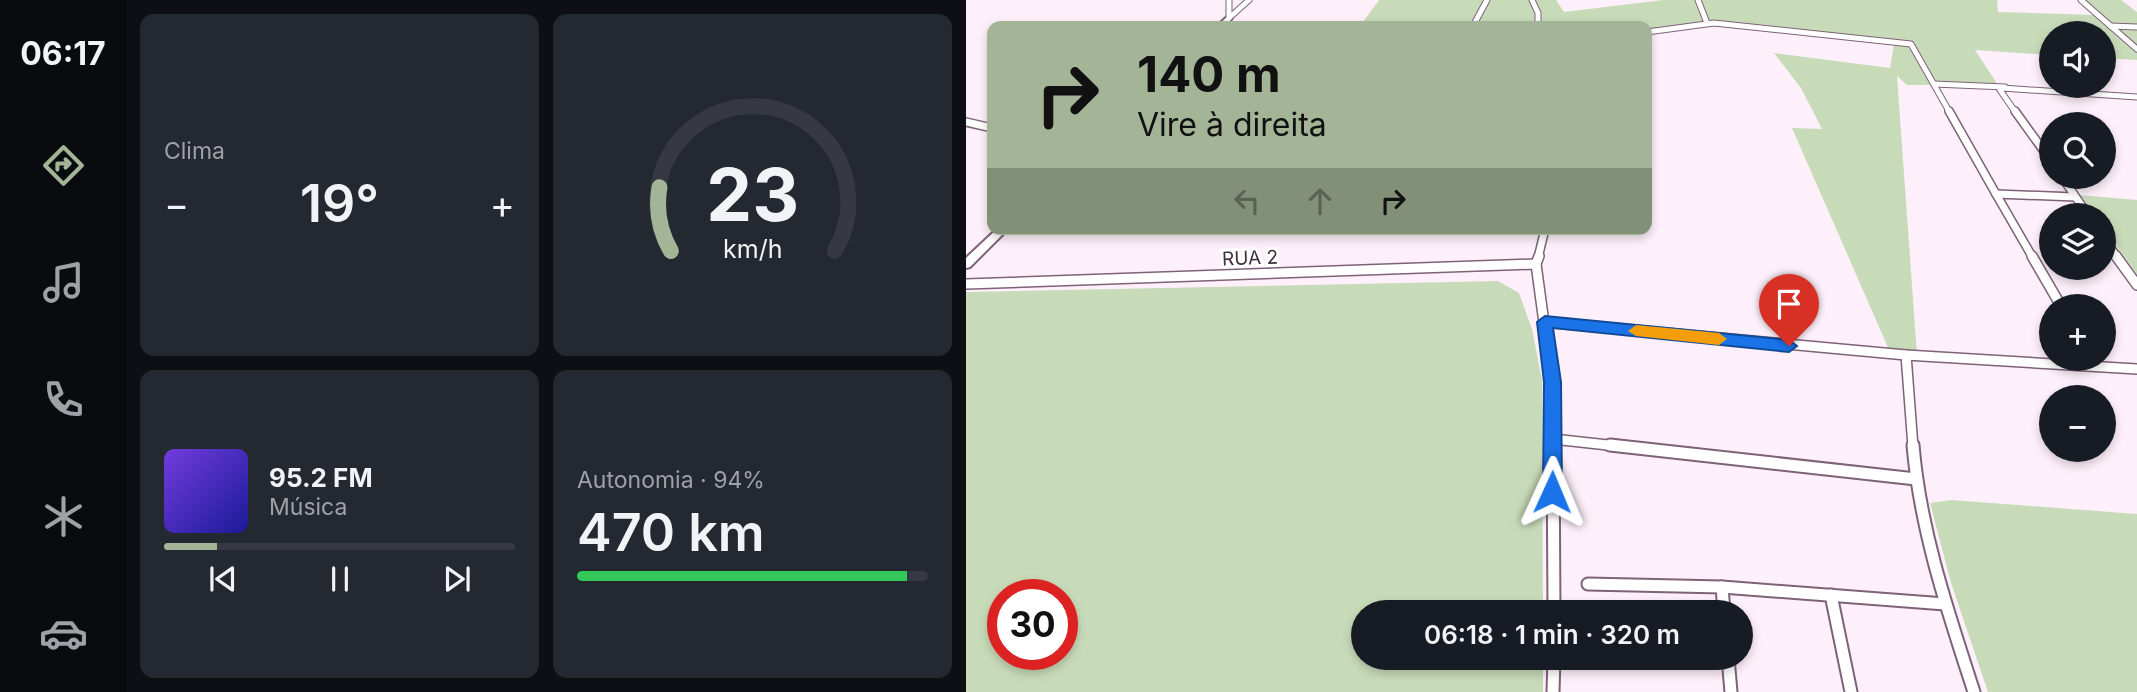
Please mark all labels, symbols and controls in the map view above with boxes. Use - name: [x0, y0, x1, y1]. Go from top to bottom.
- map controls: [2039, 21, 2116, 462]
- button: sound: [2039, 21, 2116, 98]
- text: 06:17: [20, 34, 106, 73]
- text: 140 m: [1137, 45, 1281, 104]
- icon: right: [1022, 49, 1113, 140]
- text: Vire à direita: [1137, 105, 1327, 144]
- button: search: [2039, 112, 2116, 189]
- text: Clima: [164, 137, 225, 165]
- icon: directions: [39, 141, 88, 190]
- text: 23: [706, 150, 799, 239]
- text: 19°: [300, 172, 379, 235]
- text: −: [164, 181, 189, 227]
- text: +: [490, 181, 515, 227]
- icon: left: [1228, 182, 1266, 220]
- icon: ahead: [1301, 182, 1339, 220]
- icon: right: [1374, 182, 1412, 220]
- button: layers: [2039, 203, 2116, 280]
- text: km/h: [723, 234, 782, 264]
- street label: RUA 2: [1222, 246, 1278, 270]
- icon: music: [39, 258, 88, 307]
- pin: [1759, 274, 1819, 346]
- icon: arrive: [1770, 285, 1808, 323]
- button: +: [2039, 294, 2116, 371]
- icon: phone: [39, 375, 88, 424]
- button: −: [2039, 385, 2116, 462]
- position arrow: [1515, 455, 1589, 529]
- text: 95.2 FM: [269, 462, 373, 493]
- text: Autonomia · 94%: [577, 466, 765, 494]
- icon: climate: [39, 492, 88, 541]
- text: Música: [269, 493, 347, 521]
- text: 470 km: [577, 501, 765, 564]
- icon: previous: [204, 560, 242, 598]
- icon: pause: [321, 560, 359, 598]
- icon: next: [438, 560, 476, 598]
- speed limit sign: 30: [987, 579, 1078, 670]
- icon: car: [39, 609, 88, 658]
- text: 06:18 · 1 min · 320 m: [1424, 619, 1680, 650]

